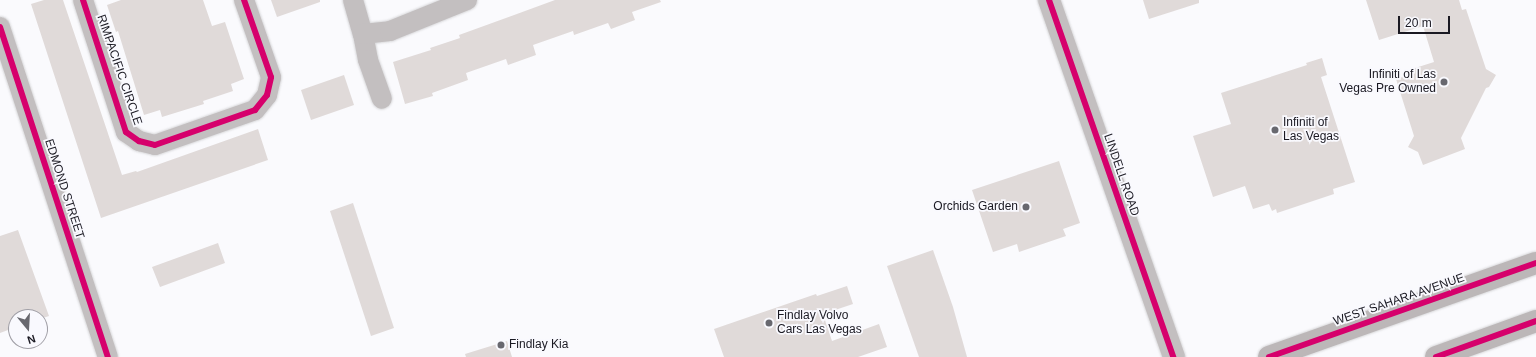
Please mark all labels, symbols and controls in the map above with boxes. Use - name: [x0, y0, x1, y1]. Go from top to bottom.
- scale bar: [1400, 8, 1452, 34]
- street label: RIMPACIFIC CIRCLE: [93, 13, 145, 127]
- text: 20 m: [1405, 16, 1432, 30]
- place label: Infiniti of Las Vegas Pre Owned: [1339, 68, 1436, 96]
- marker: Infiniti of Las Vegas Pre Owned: [1439, 77, 1449, 87]
- place label: Infiniti of Las Vegas: [1283, 116, 1339, 144]
- marker: Infiniti of Las Vegas: [1270, 125, 1280, 135]
- street label: LINDELL ROAD: [1100, 132, 1142, 218]
- street label: EDMOND STREET: [41, 137, 87, 241]
- place label: Orchids Garden: [933, 200, 1018, 214]
- marker: Orchids Garden: [1021, 202, 1031, 212]
- street label: WEST SAHARA AVENUE: [1331, 271, 1467, 329]
- north arrow: [8, 309, 48, 349]
- place label: Findlay Volvo Cars Las Vegas: [777, 309, 862, 337]
- marker: Findlay Volvo Cars Las Vegas: [764, 318, 774, 328]
- text: N: [26, 333, 37, 346]
- place label: Findlay Kia: [509, 338, 568, 352]
- marker: Findlay Kia: [496, 340, 506, 350]

